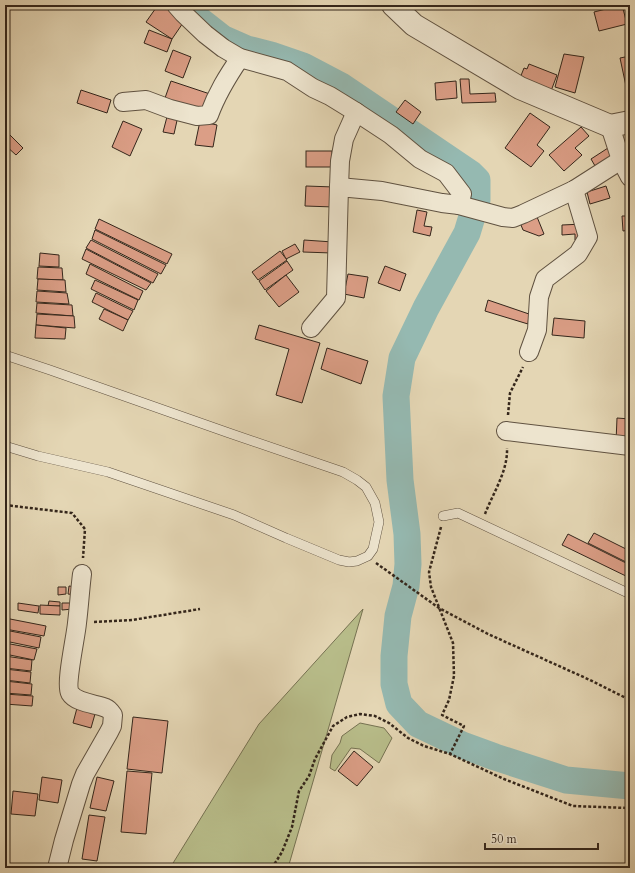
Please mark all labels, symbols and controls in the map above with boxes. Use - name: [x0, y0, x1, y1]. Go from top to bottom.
- scale bar: [485, 825, 598, 851]
- text: 50 m: [491, 831, 518, 847]

